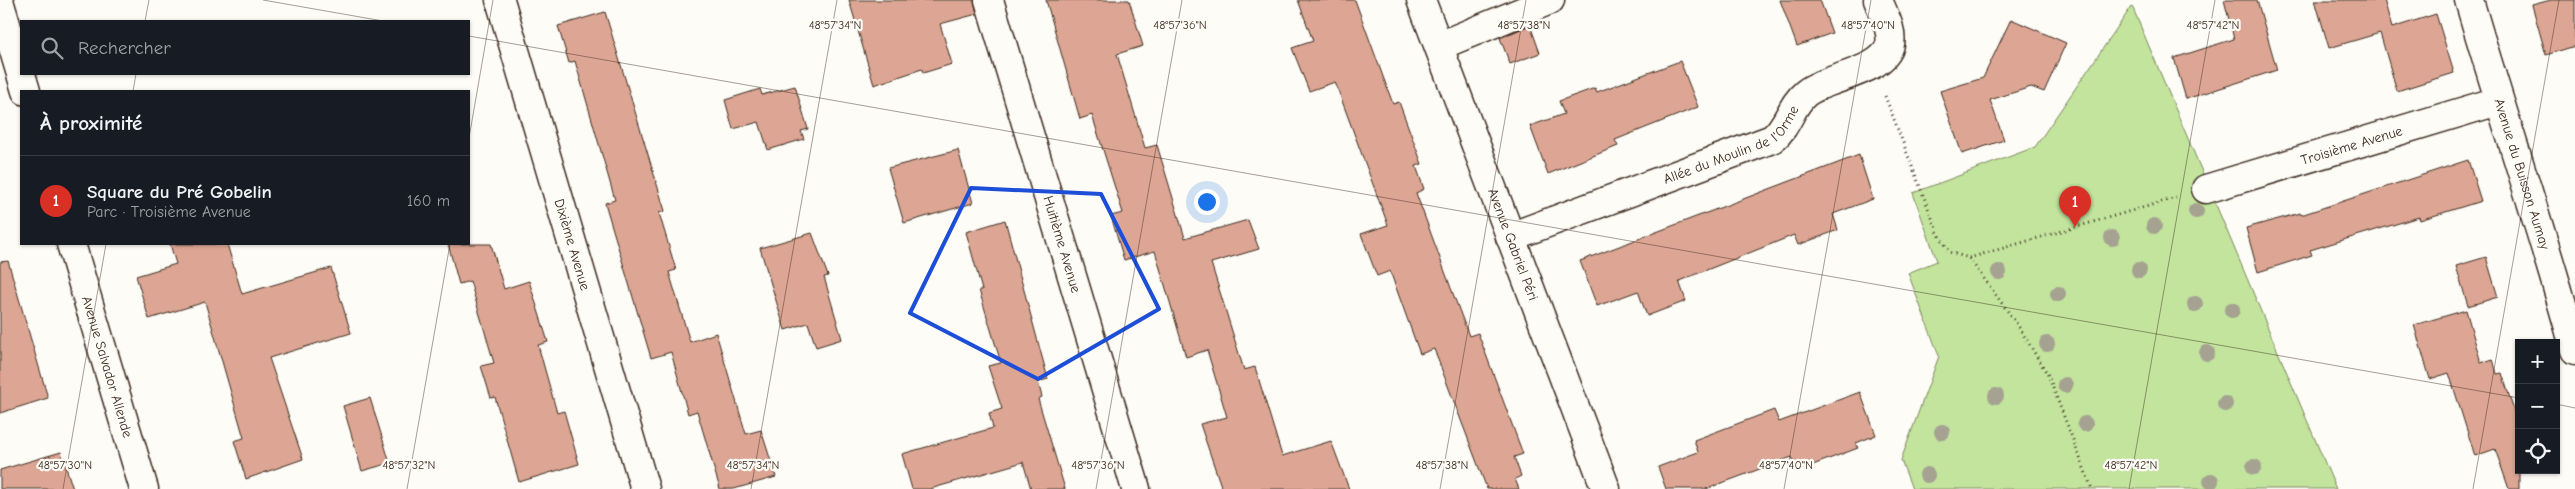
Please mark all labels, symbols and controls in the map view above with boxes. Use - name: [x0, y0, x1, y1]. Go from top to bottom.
- text: 48°57'34"N: [809, 18, 861, 32]
- text: 48°57'36"N: [1153, 18, 1207, 32]
- text: 48°57'38"N: [1498, 18, 1550, 32]
- text: 48°57'40"N: [1841, 18, 1895, 32]
- text: 48°57'42"N: [2187, 18, 2239, 32]
- search box: [20, 20, 470, 75]
- icon: search: [38, 34, 66, 62]
- text: Rechercher: [78, 37, 171, 59]
- street label: Avenue du Buisson Aumay: [2490, 96, 2554, 252]
- street label: Allée du Moulin de l'Orme: [1661, 102, 1802, 188]
- text: À proximité: [40, 111, 142, 135]
- street label: Troisième Avenue: [2299, 122, 2404, 169]
- text: Square du Pré Gobelin: [87, 181, 272, 203]
- street label: Avenue Gabriel Péri: [1484, 186, 1542, 303]
- pin: 1: [2059, 186, 2091, 227]
- your location: [1194, 189, 1220, 215]
- text: 1: [53, 192, 59, 210]
- text: 160 m: [407, 192, 450, 210]
- street label: Huitième Avenue: [1039, 194, 1085, 295]
- street label: Dixième Avenue: [550, 197, 594, 292]
- text: Parc · Troisième Avenue: [87, 203, 251, 221]
- street label: Avenue Salvador Allende: [78, 294, 136, 440]
- map controls: [2515, 339, 2560, 474]
- button: +: [2515, 339, 2560, 384]
- button: −: [2515, 384, 2560, 429]
- button: locate: [2515, 429, 2560, 474]
- text: 48°57'30"N: [38, 458, 92, 472]
- text: 48°57'32"N: [382, 458, 436, 472]
- text: 48°57'34"N: [727, 458, 779, 472]
- text: 48°57'36"N: [1071, 458, 1125, 472]
- text: 48°57'38"N: [1416, 458, 1468, 472]
- text: 48°57'40"N: [1759, 458, 1813, 472]
- text: 48°57'42"N: [2105, 458, 2157, 472]

